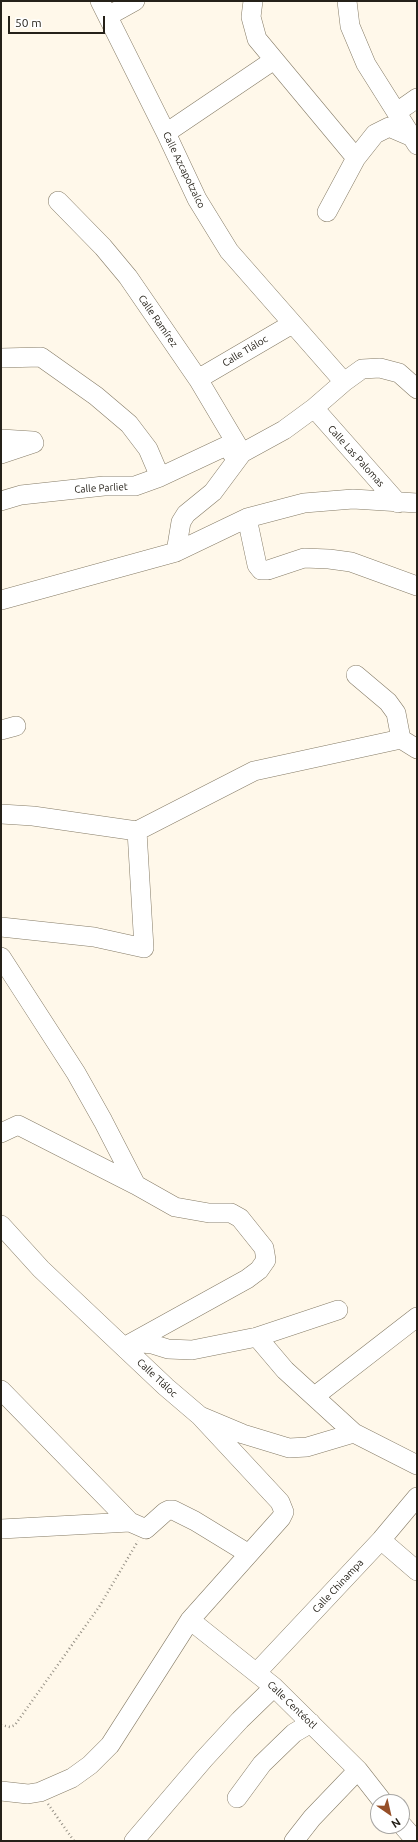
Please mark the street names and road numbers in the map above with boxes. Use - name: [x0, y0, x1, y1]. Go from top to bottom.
- street label: Calle Azcapotzalco: [160, 130, 208, 210]
- street label: Calle Ramírez: [136, 293, 180, 349]
- street label: Calle Tláloc: [220, 333, 270, 369]
- street label: Calle Las Palomas: [325, 423, 387, 489]
- street label: Calle Parliet: [74, 481, 128, 495]
- street label: Calle Tláloc: [134, 1356, 180, 1400]
- street label: Calle Chinampa: [310, 1557, 366, 1615]
- street label: Calle Centéotl: [265, 1679, 319, 1731]

